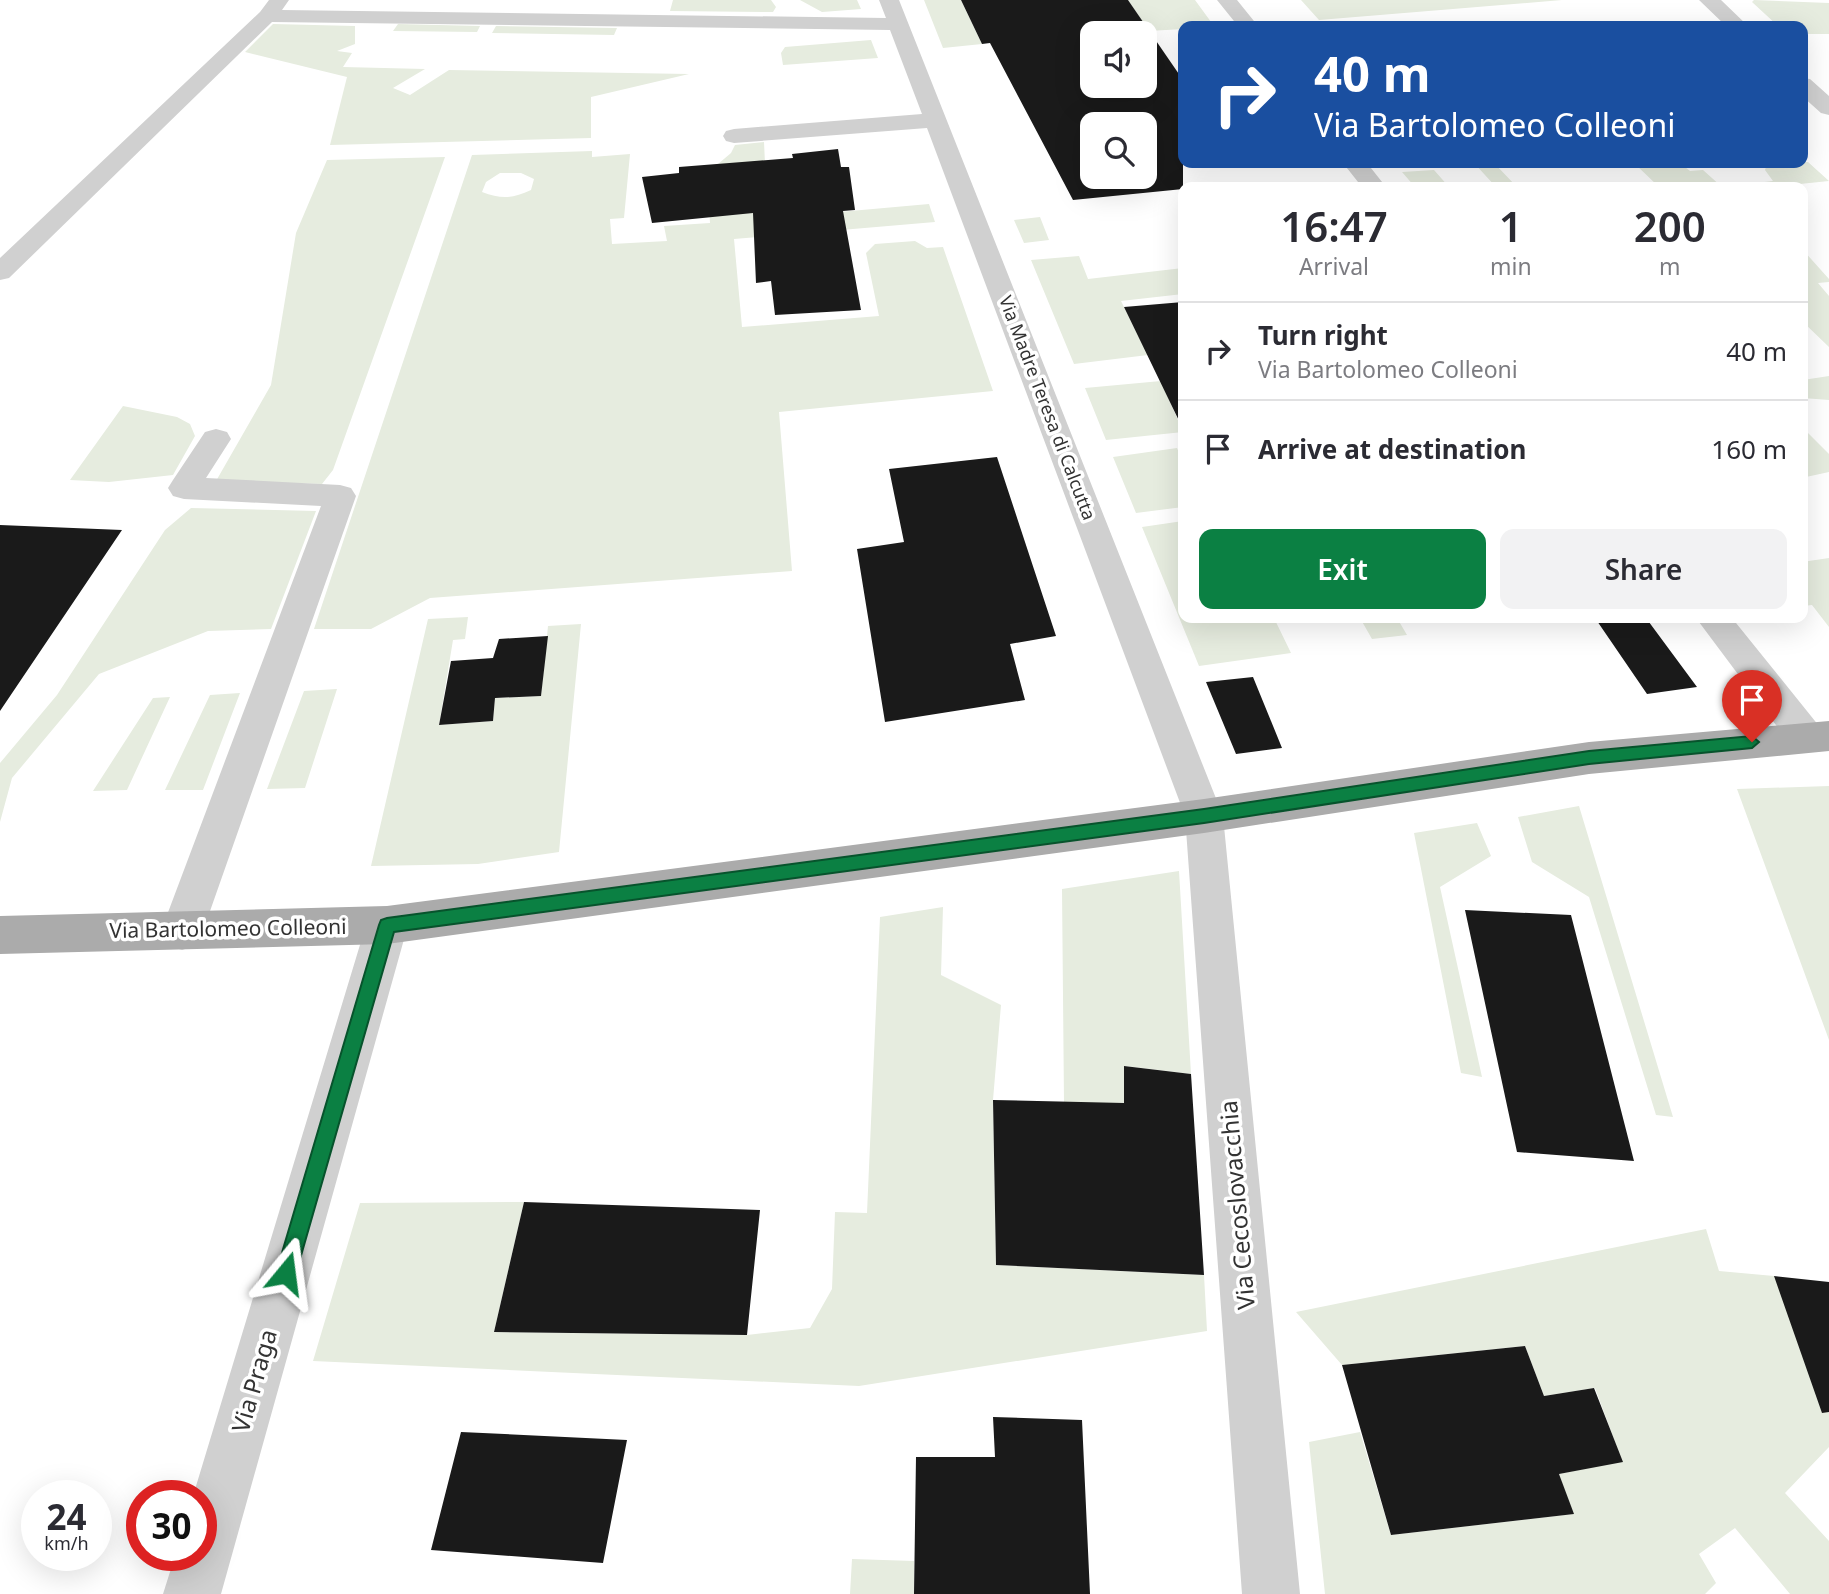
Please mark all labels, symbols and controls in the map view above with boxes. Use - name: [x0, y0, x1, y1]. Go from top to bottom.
- map controls: [1080, 21, 1157, 189]
- button: sound: [1080, 21, 1157, 98]
- text: 40 m: [1314, 40, 1431, 106]
- icon: right: [1199, 49, 1290, 140]
- text: Via Bartolomeo Colleoni: [1314, 103, 1675, 146]
- button: search: [1080, 112, 1157, 189]
- text: 16:47: [1280, 197, 1388, 254]
- text: 1: [1499, 197, 1523, 254]
- text: 200: [1634, 197, 1706, 254]
- text: Arrival: [1299, 250, 1369, 282]
- text: min: [1490, 250, 1532, 282]
- text: m: [1659, 250, 1681, 282]
- street label: Via Madre Teresa di Calcutta: [994, 292, 1102, 523]
- text: Turn right: [1258, 317, 1388, 353]
- icon: right: [1199, 332, 1237, 370]
- text: 40 m: [1726, 333, 1787, 369]
- text: Via Bartolomeo Colleoni: [1258, 353, 1518, 385]
- icon: arrive: [1199, 430, 1237, 468]
- text: Arrive at destination: [1258, 431, 1527, 467]
- text: 160 m: [1711, 431, 1787, 467]
- button: Exit: [1199, 529, 1486, 609]
- button: Share: [1500, 529, 1787, 609]
- pin: [1722, 670, 1782, 742]
- icon: arrive: [1733, 681, 1771, 719]
- street label: Via Bartolomeo Colleoni: [109, 912, 347, 944]
- street label: Via Cecoslovacchia: [1211, 1099, 1262, 1311]
- position arrow: [249, 1236, 323, 1310]
- street label: Via Praga: [223, 1325, 284, 1436]
- speed limit sign: 30: [126, 1480, 217, 1571]
- text: 24: [46, 1493, 87, 1540]
- text: km/h: [44, 1531, 89, 1555]

